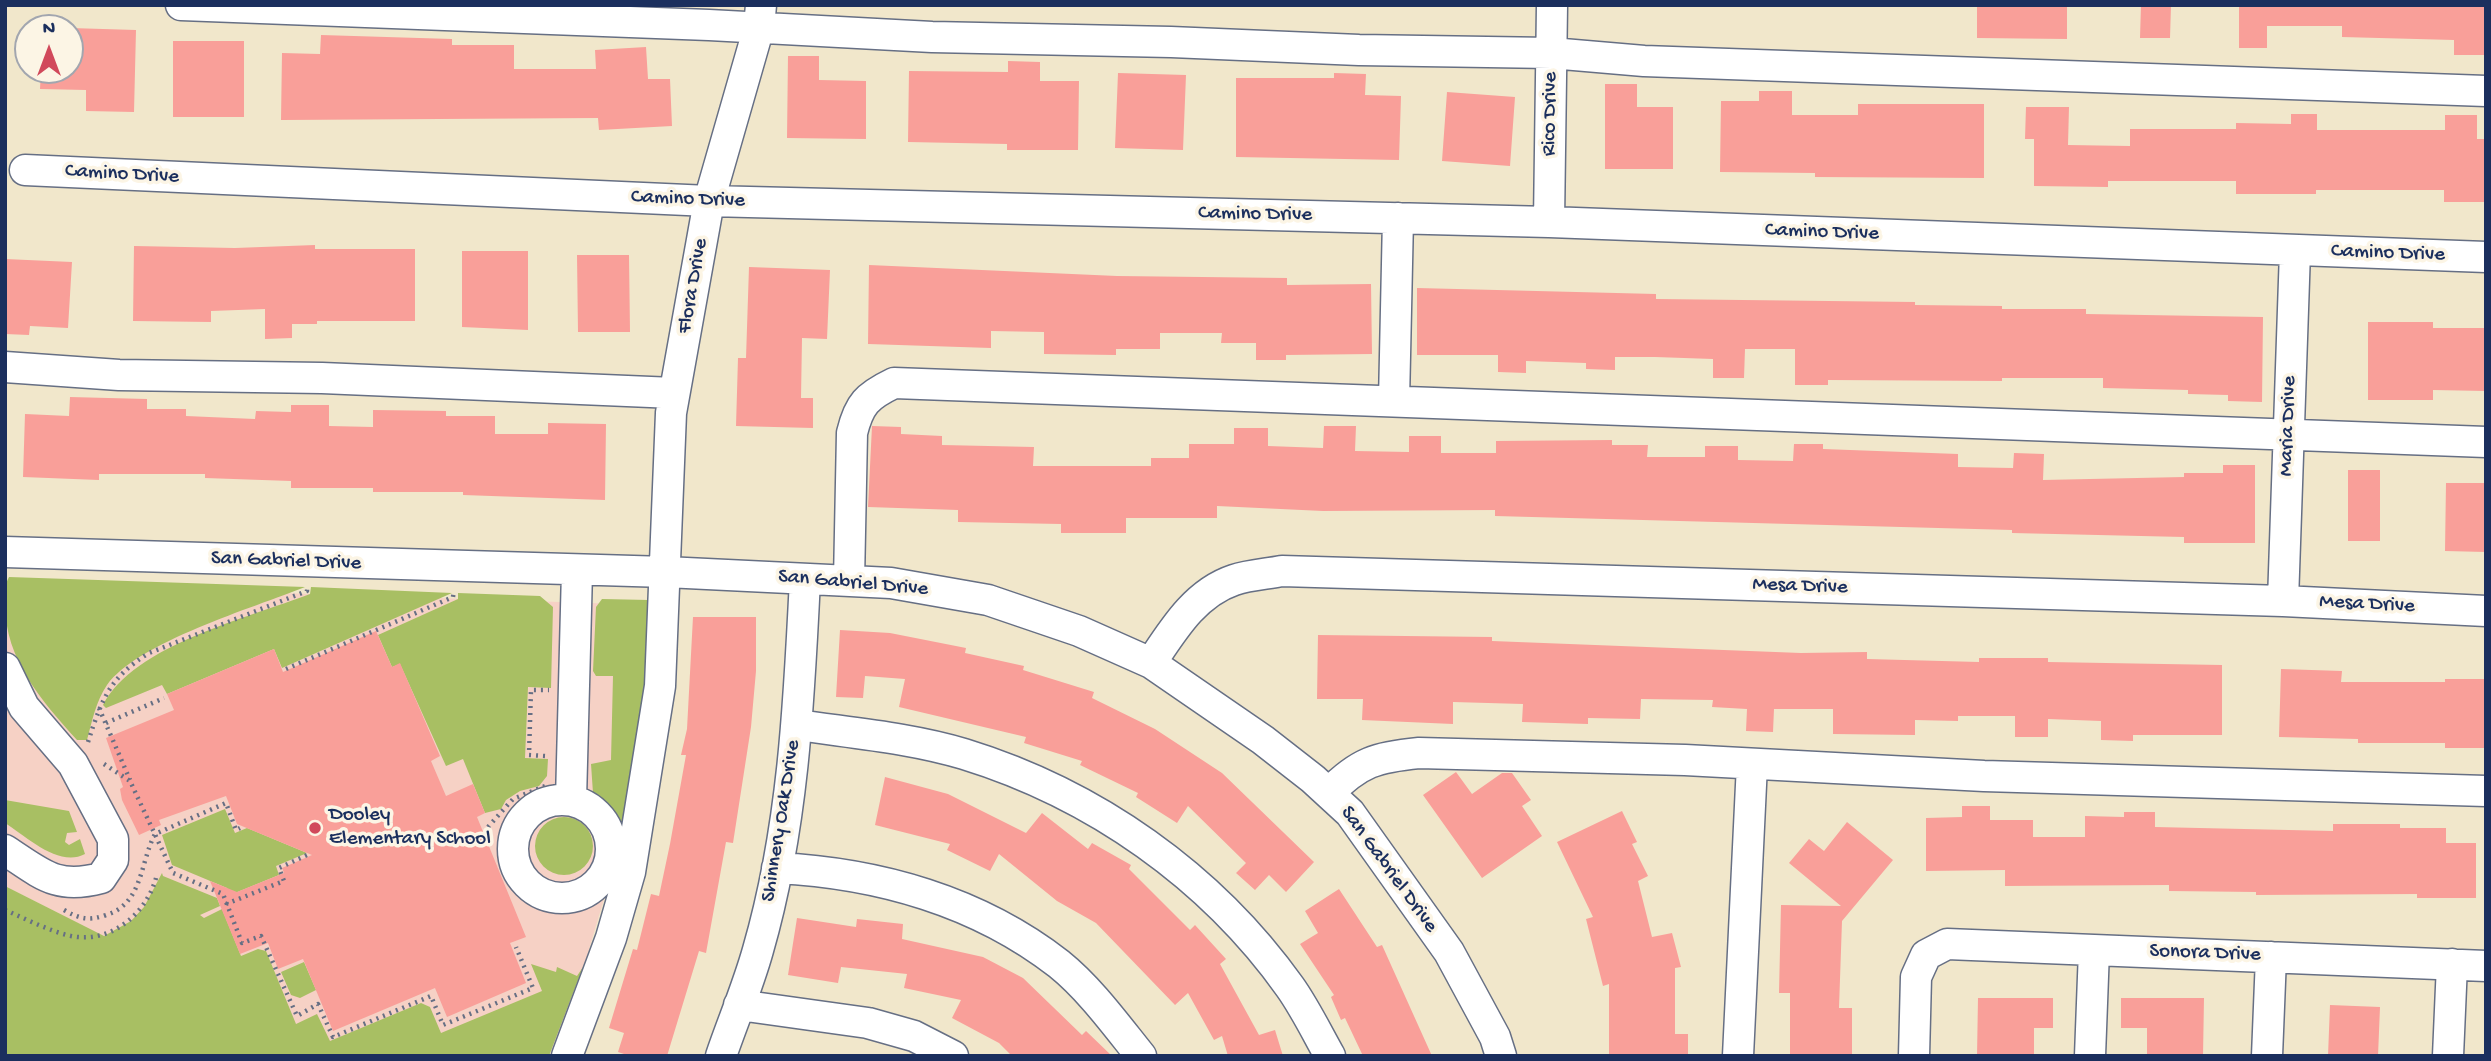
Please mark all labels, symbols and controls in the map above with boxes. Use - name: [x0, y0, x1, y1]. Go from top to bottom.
- north arrow: [14, 14, 84, 84]
- text: N: [43, 18, 55, 41]
- street label: Rico Drive: [1538, 72, 1564, 156]
- street label: Camino Drive: [64, 159, 180, 191]
- street label: Camino Drive: [631, 185, 745, 215]
- street label: Camino Drive: [1198, 201, 1312, 229]
- street label: Camino Drive: [1765, 218, 1879, 248]
- street label: Flora Drive: [673, 236, 715, 336]
- street label: Camino Drive: [2331, 239, 2445, 269]
- street label: Maria Drive: [2275, 375, 2303, 477]
- street label: San Gabriel Drive: [210, 547, 362, 577]
- street label: San Gabriel Drive: [777, 565, 929, 603]
- street label: Mesa Drive: [1752, 573, 1848, 601]
- street label: Mesa Drive: [2319, 590, 2415, 620]
- street label: Shinnery Oak Drive: [757, 738, 807, 904]
- street label: San Gabriel Drive: [1334, 802, 1442, 938]
- place label: Dooley Elementary School: [329, 803, 491, 853]
- marker: Dooley Elementary School: [307, 820, 323, 836]
- street label: Sonora Drive: [2149, 939, 2261, 969]

